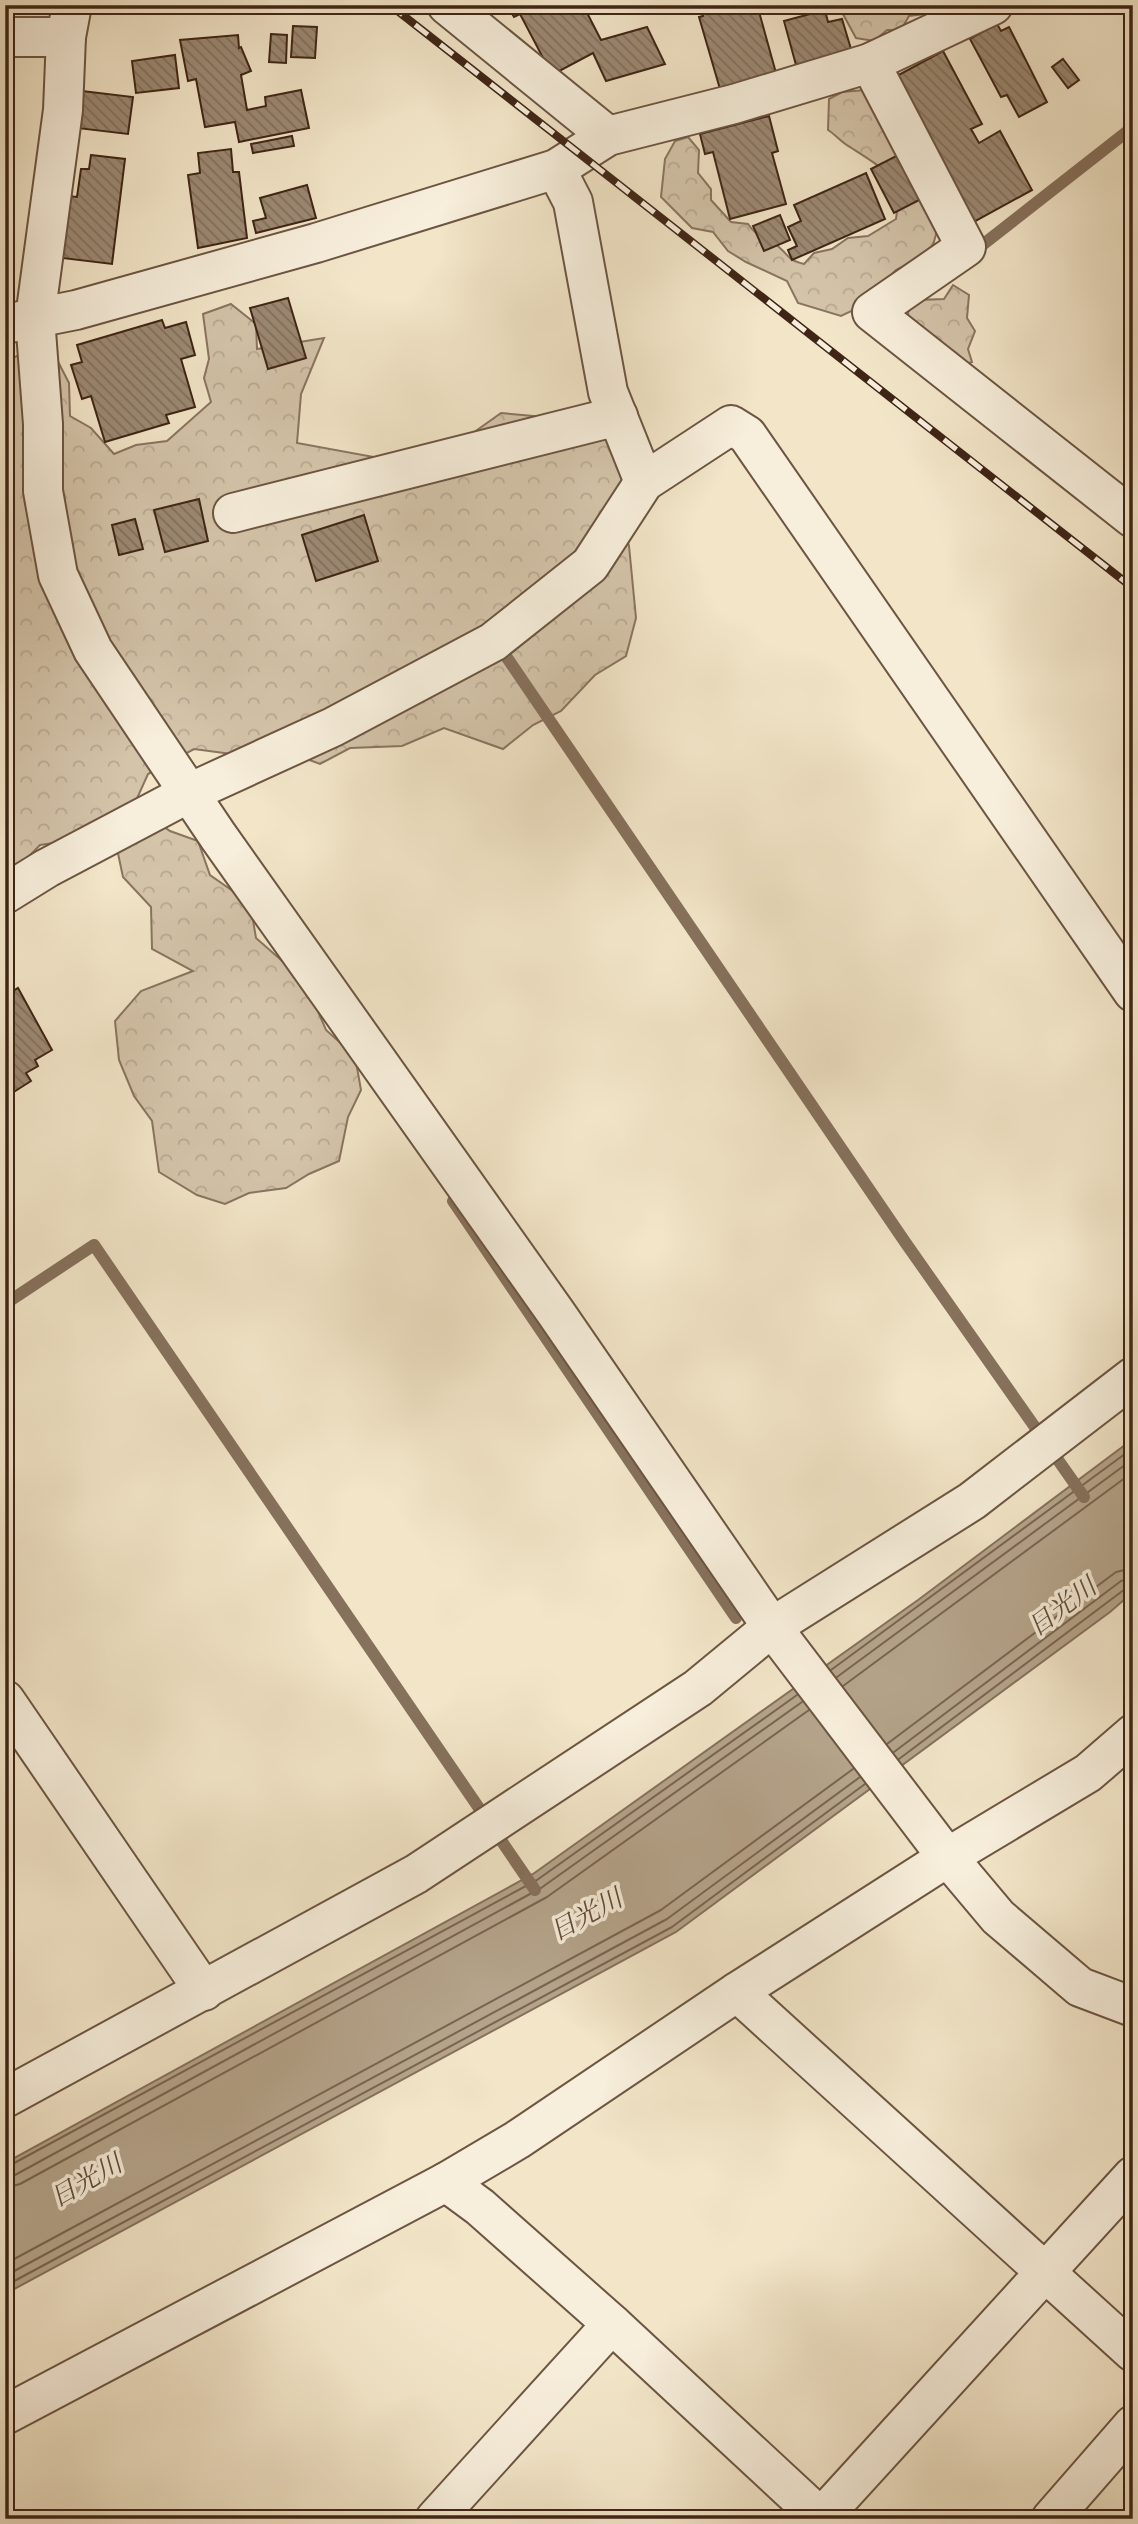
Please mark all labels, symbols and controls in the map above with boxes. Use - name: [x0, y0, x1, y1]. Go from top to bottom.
- water label: 日光川: [1020, 1568, 1106, 1644]
- water label: 日光川: [543, 1879, 631, 1949]
- water label: 日光川: [43, 2145, 131, 2216]

